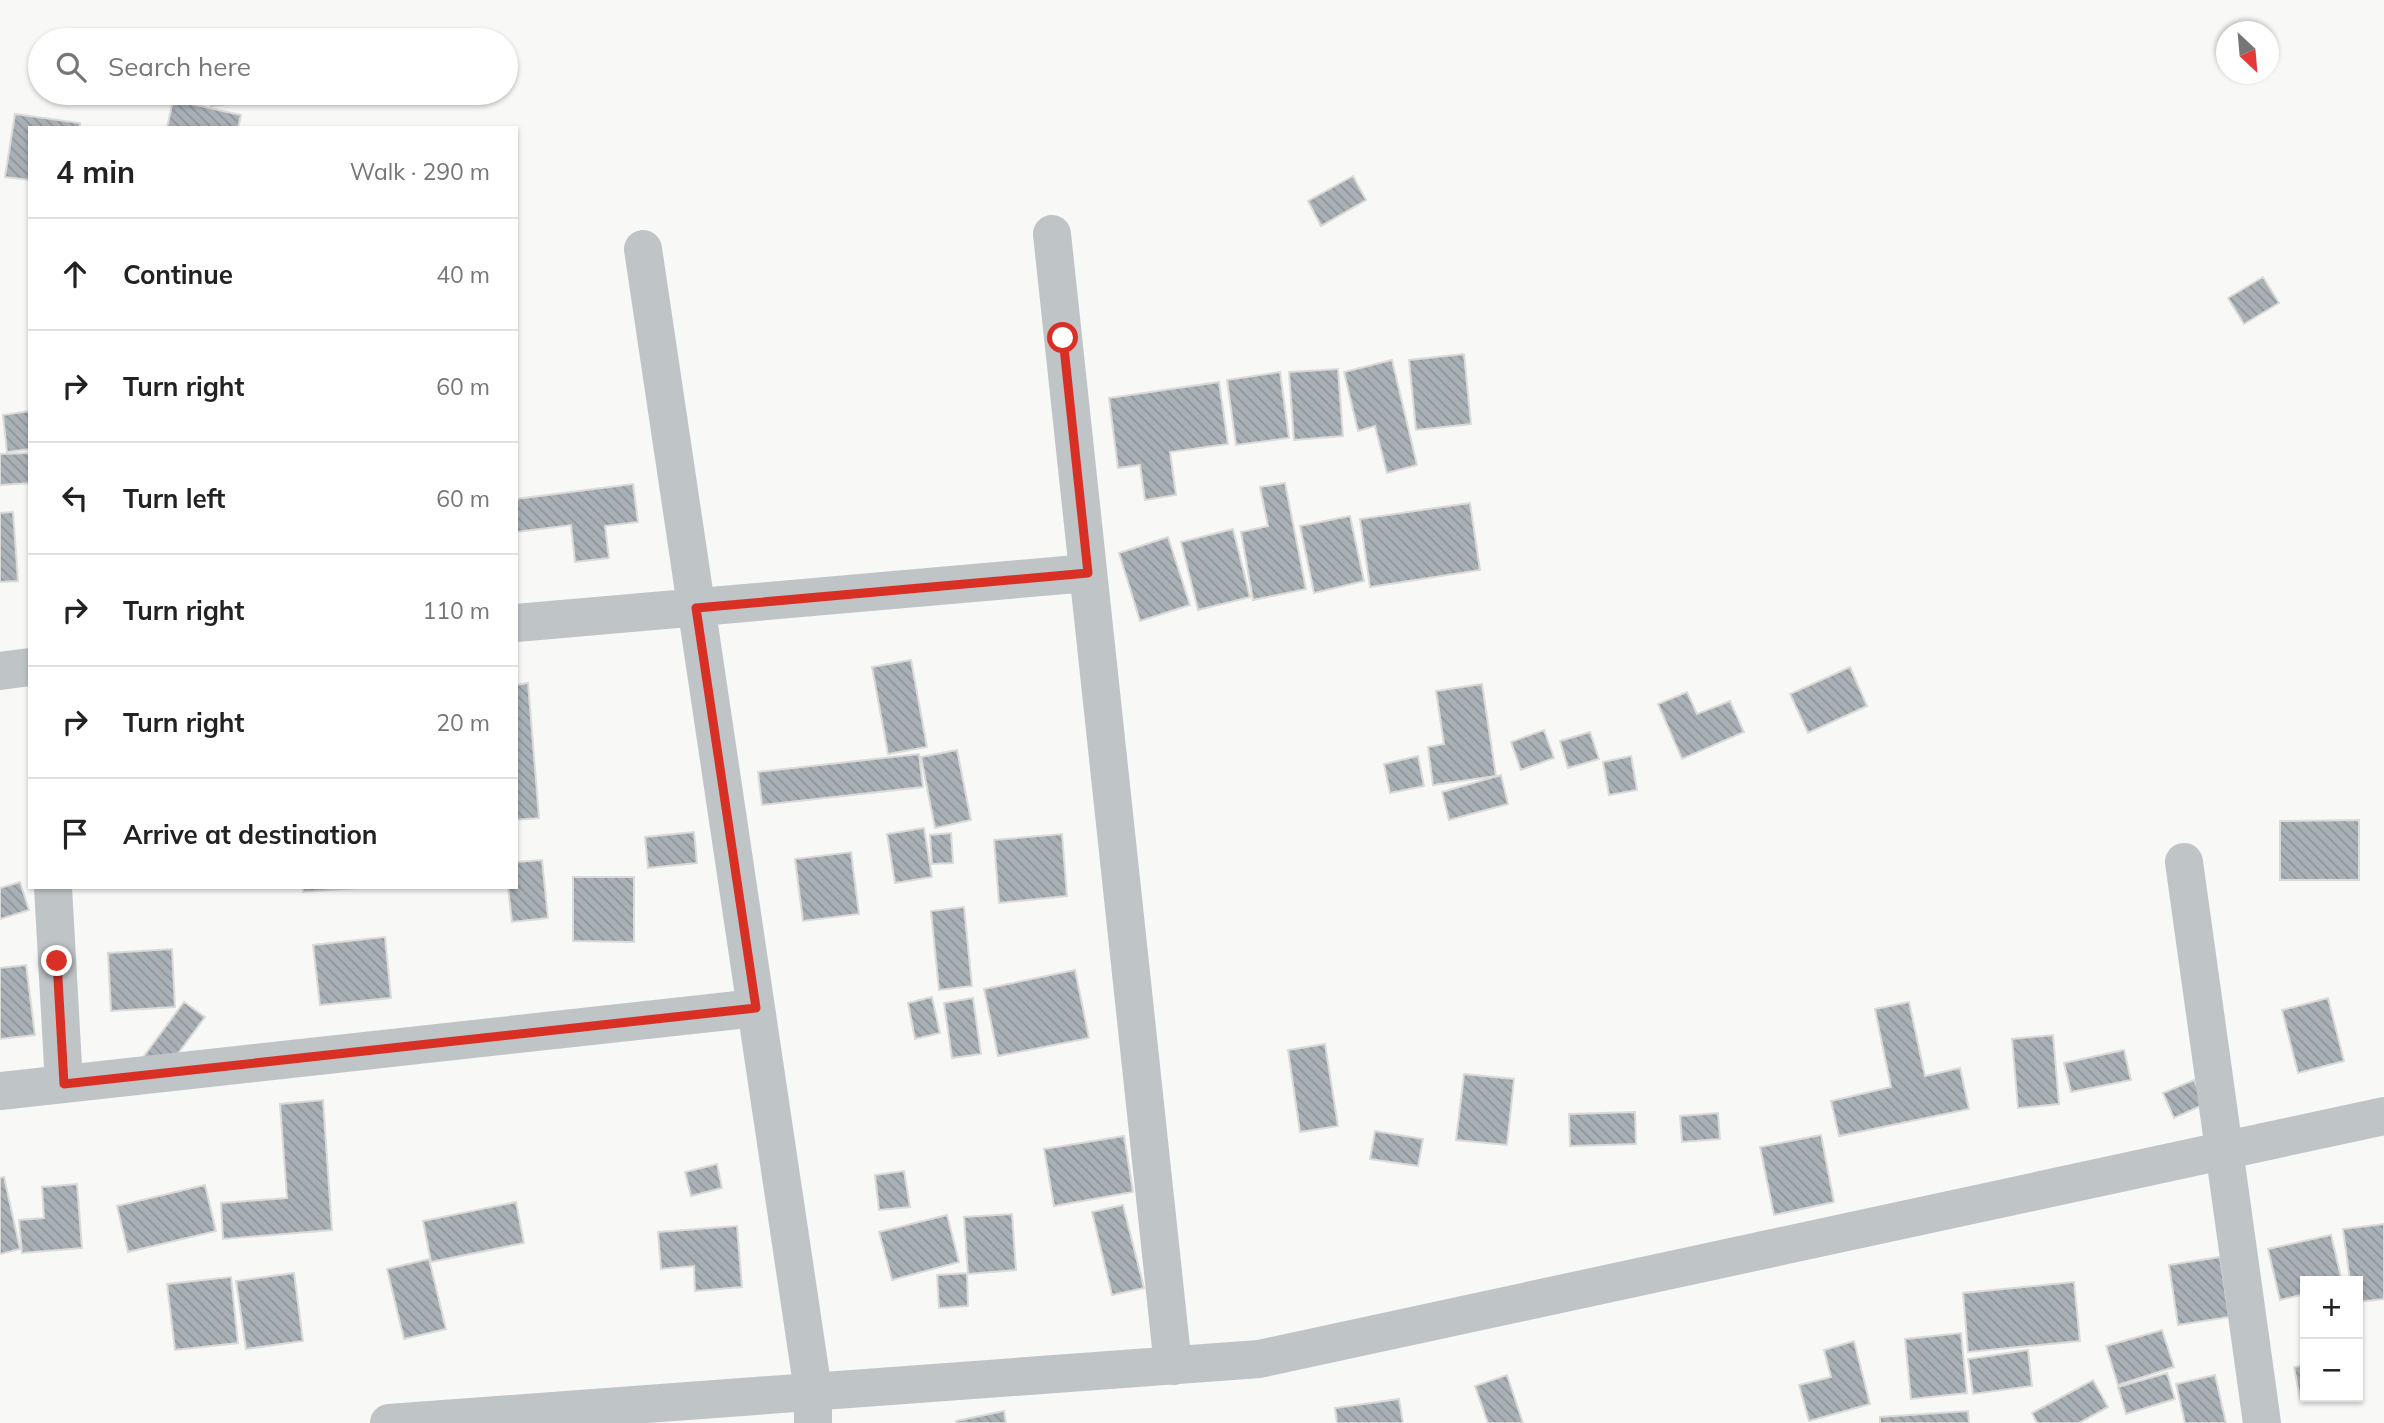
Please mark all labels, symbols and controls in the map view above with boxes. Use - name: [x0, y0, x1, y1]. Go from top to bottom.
- north arrow: [2216, 21, 2279, 84]
- search box: [28, 28, 518, 105]
- icon: search: [52, 48, 90, 86]
- text: Search here: [108, 50, 251, 83]
- text: 4 min: [56, 153, 135, 191]
- text: Walk · 290 m: [350, 157, 490, 186]
- icon: ahead: [56, 255, 94, 293]
- text: Continue: [123, 258, 233, 291]
- text: 40 m: [436, 260, 490, 289]
- route start: [1047, 322, 1078, 353]
- icon: right: [56, 367, 94, 405]
- text: Turn right: [123, 370, 244, 403]
- text: 60 m: [436, 372, 490, 401]
- icon: left: [56, 479, 94, 517]
- text: Turn left: [123, 482, 225, 515]
- text: 60 m: [436, 484, 490, 513]
- icon: right: [56, 591, 94, 629]
- text: Turn right: [123, 594, 244, 627]
- text: 110 m: [422, 596, 490, 625]
- icon: right: [56, 703, 94, 741]
- text: Turn right: [123, 706, 244, 739]
- text: 20 m: [436, 708, 490, 737]
- icon: arrive: [56, 815, 94, 853]
- text: Arrive at destination: [123, 818, 378, 851]
- route end: [41, 945, 72, 976]
- map controls: [2300, 1276, 2363, 1402]
- button: +: [2300, 1276, 2363, 1339]
- button: −: [2300, 1339, 2363, 1402]

